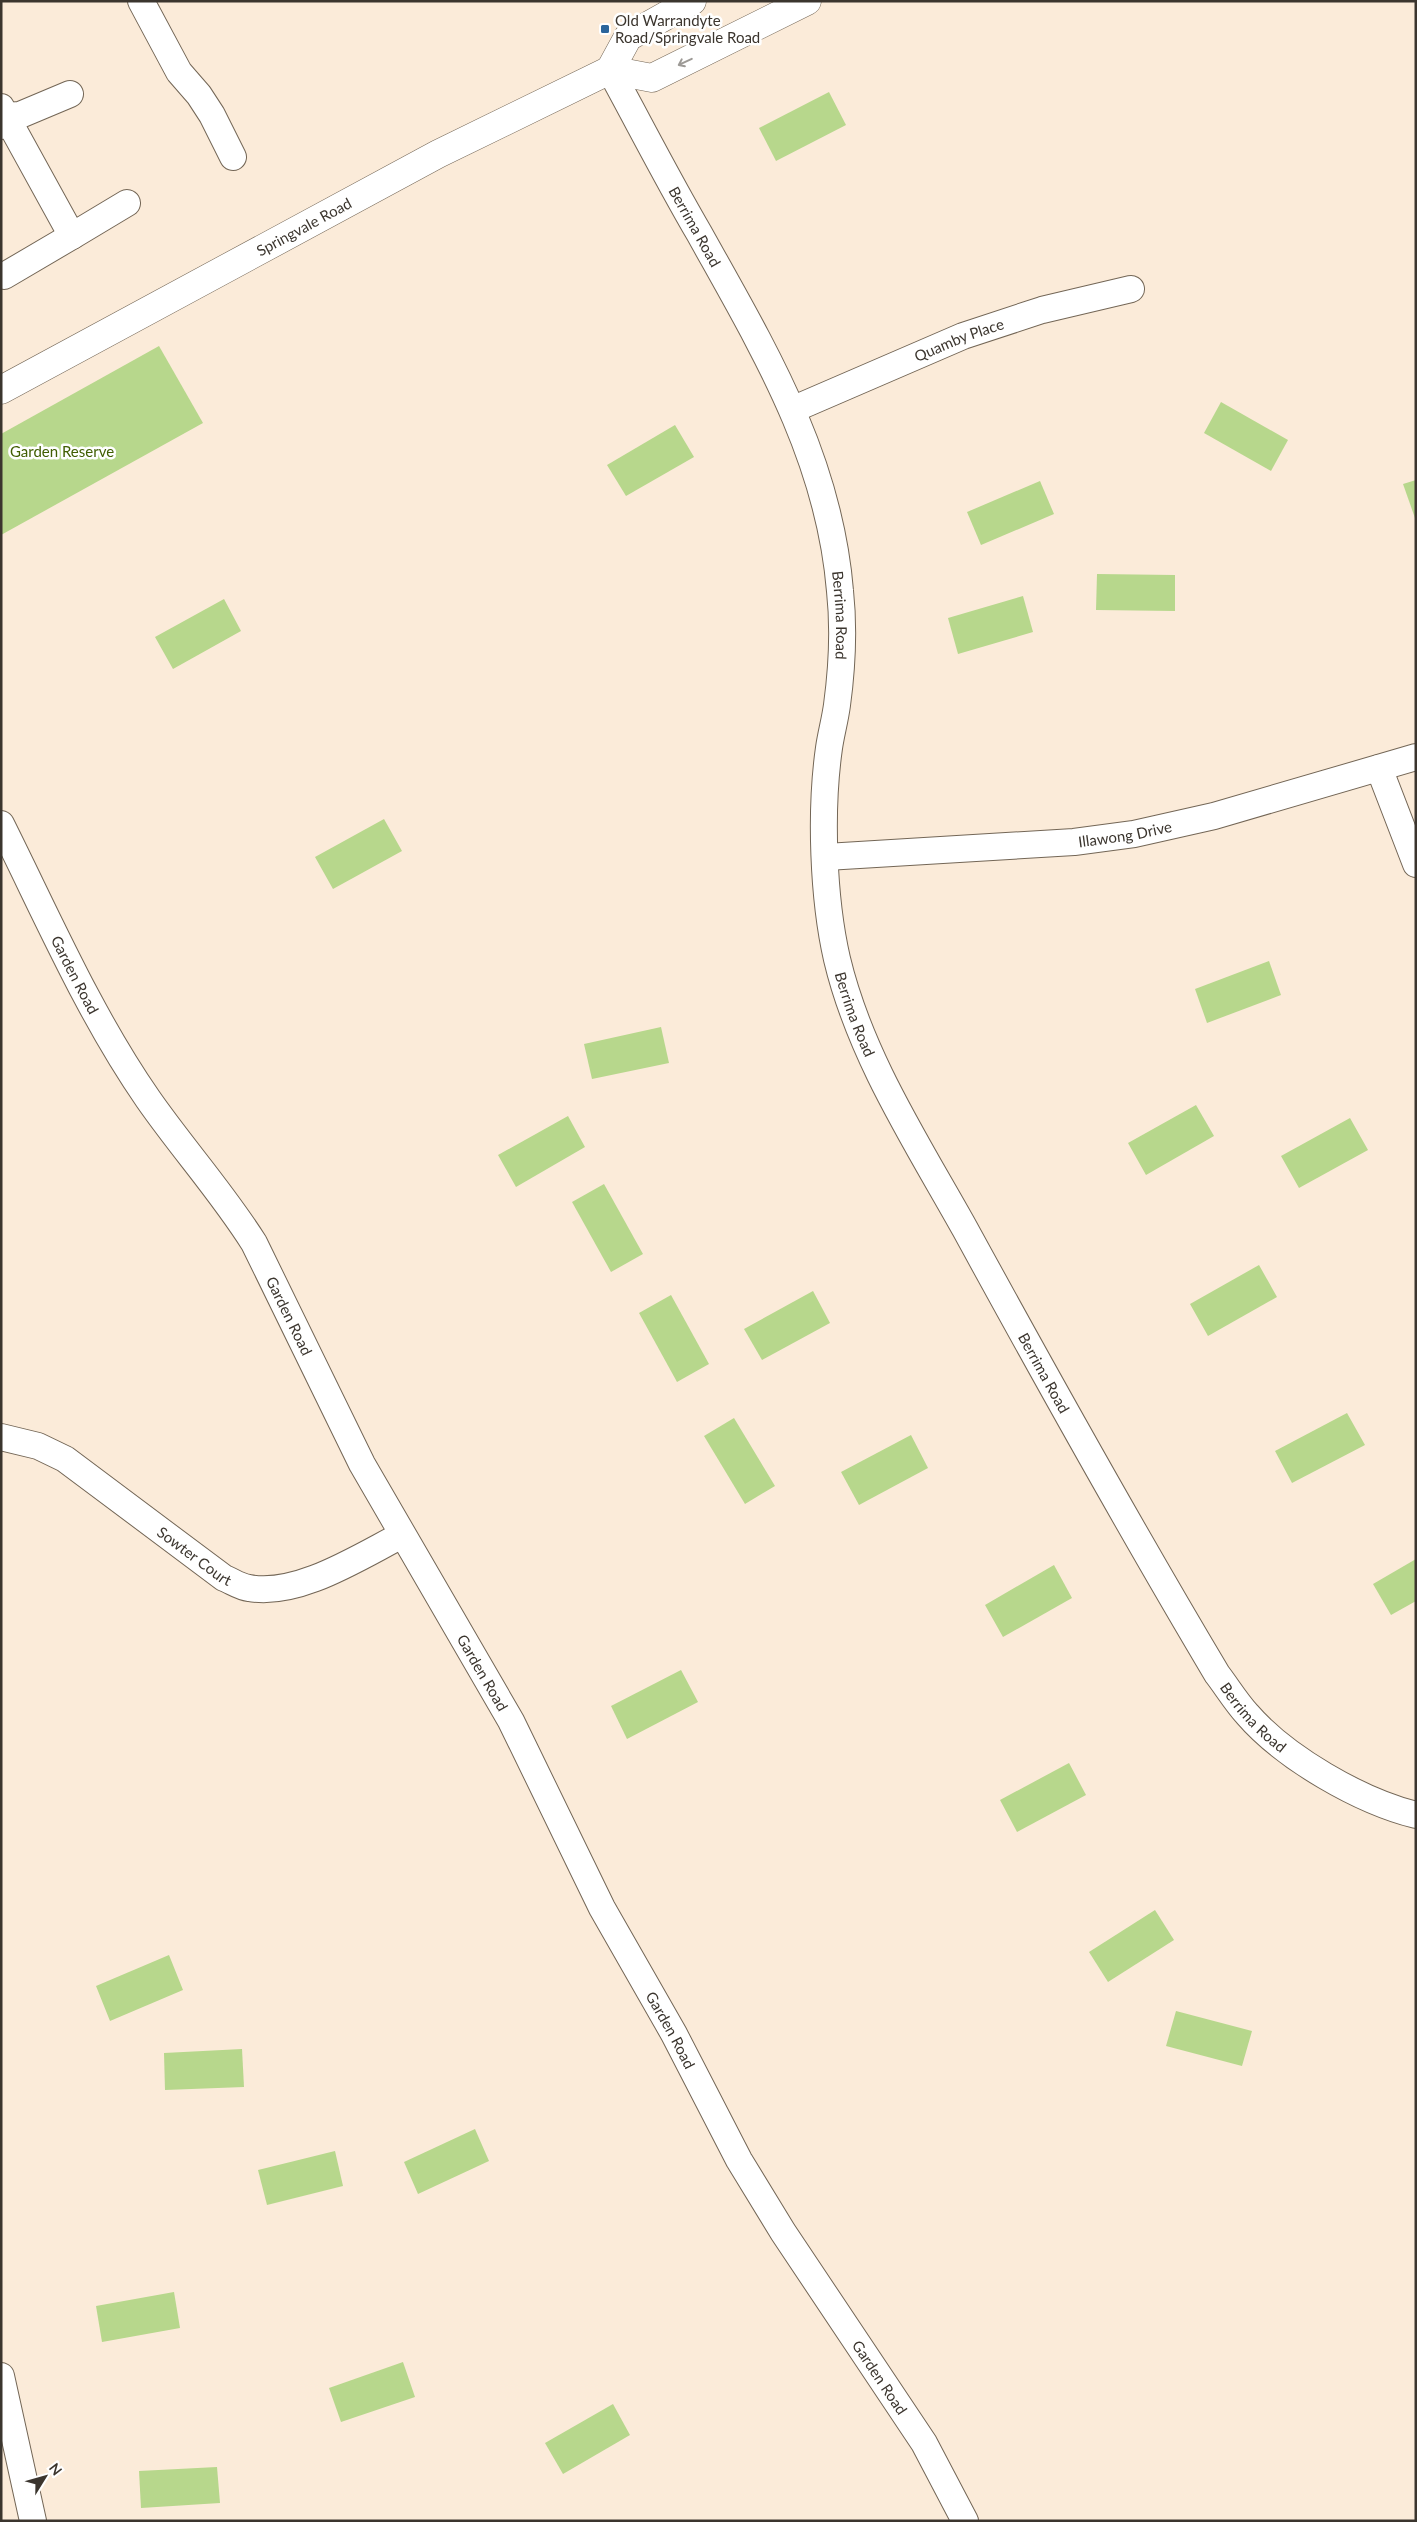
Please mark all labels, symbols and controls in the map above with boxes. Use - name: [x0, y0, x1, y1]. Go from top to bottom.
- place label: Old Warrandyte Road/Springvale Road: [615, 11, 760, 46]
- marker: Old Warrandyte Road/Springvale Road: [599, 23, 611, 35]
- one-way arrow: [678, 58, 693, 67]
- street label: Berrima Road: [665, 183, 725, 270]
- street label: Springvale Road: [253, 194, 354, 259]
- street label: Quamby Place: [911, 314, 1006, 365]
- park label: Garden Reserve: [10, 442, 114, 460]
- street label: Berrima Road: [829, 570, 851, 660]
- street label: Illawong Drive: [1077, 817, 1173, 850]
- street label: Garden Road: [48, 933, 103, 1017]
- street label: Berrima Road: [832, 970, 879, 1059]
- street label: Garden Road: [263, 1273, 316, 1358]
- street label: Berrima Road: [1015, 1330, 1074, 1416]
- street label: Sowter Court: [154, 1522, 235, 1589]
- street label: Garden Road: [454, 1631, 512, 1714]
- street label: Berrima Road: [1217, 1679, 1290, 1756]
- street label: Garden Road: [642, 1988, 699, 2072]
- street label: Garden Road: [849, 2337, 911, 2418]
- north arrow: [20, 2452, 70, 2502]
- text: N: [46, 2459, 66, 2478]

